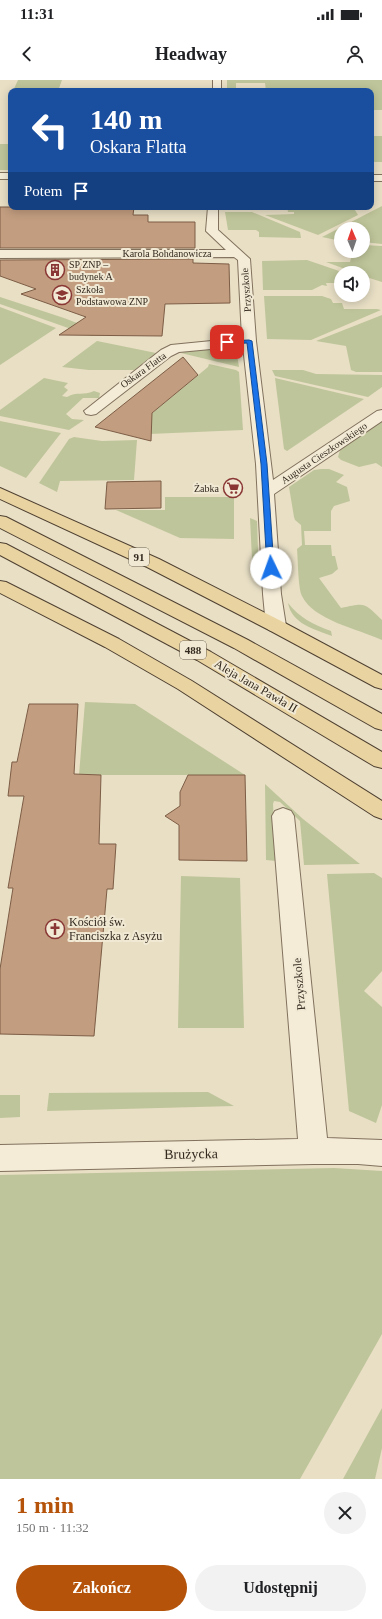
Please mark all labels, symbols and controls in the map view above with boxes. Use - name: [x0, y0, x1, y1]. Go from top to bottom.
- text: 11:31: [20, 6, 54, 22]
- icon: back: [16, 43, 38, 65]
- icon: person: [344, 43, 366, 65]
- text: Headway: [155, 44, 227, 64]
- icon: left: [24, 104, 76, 156]
- text: 140 m: [90, 104, 162, 135]
- text: Oskara Flatta: [90, 137, 186, 157]
- icon: arrive: [70, 180, 92, 202]
- text: Potem: [24, 183, 62, 199]
- north arrow: [334, 222, 370, 258]
- map controls: [334, 222, 370, 302]
- street label: Karola Bohdanowicza: [122, 248, 212, 259]
- building icon: SP ZNP – budynek A: [44, 259, 66, 281]
- place label: SP ZNP – budynek A: [69, 259, 113, 282]
- button: sound: [334, 266, 370, 302]
- street label: Przyszkole: [239, 267, 253, 312]
- school or university icon: Szkoła Podstawowa ZNP: [51, 284, 73, 306]
- place label: Szkoła Podstawowa ZNP: [76, 284, 148, 307]
- pin: [210, 325, 244, 359]
- icon: arrive: [216, 331, 238, 353]
- street label: Oskara Flatta: [118, 349, 168, 390]
- street label: Augusta Cieszkowskiego: [279, 420, 369, 486]
- supermarket icon: Żabka: [222, 477, 244, 499]
- place label: Żabka: [194, 483, 220, 494]
- position arrow: [250, 547, 292, 589]
- road number: 91: [129, 548, 149, 566]
- road number: 488: [180, 641, 206, 659]
- street label: Aleja Jana Pawła II: [212, 657, 300, 715]
- place label: Kościół św. Franciszka z Asyżu: [69, 915, 162, 943]
- church icon: Kościół św. Franciszka z Asyżu: [44, 918, 66, 940]
- street label: Przyszkole: [290, 957, 308, 1011]
- street label: Brużycka: [164, 1146, 219, 1162]
- text: 1 min: [16, 1492, 74, 1518]
- button: close: [324, 1492, 366, 1534]
- text: 150 m · 11:32: [16, 1520, 89, 1535]
- button: Zakończ: [16, 1565, 187, 1611]
- button: Udostępnij: [195, 1565, 366, 1611]

